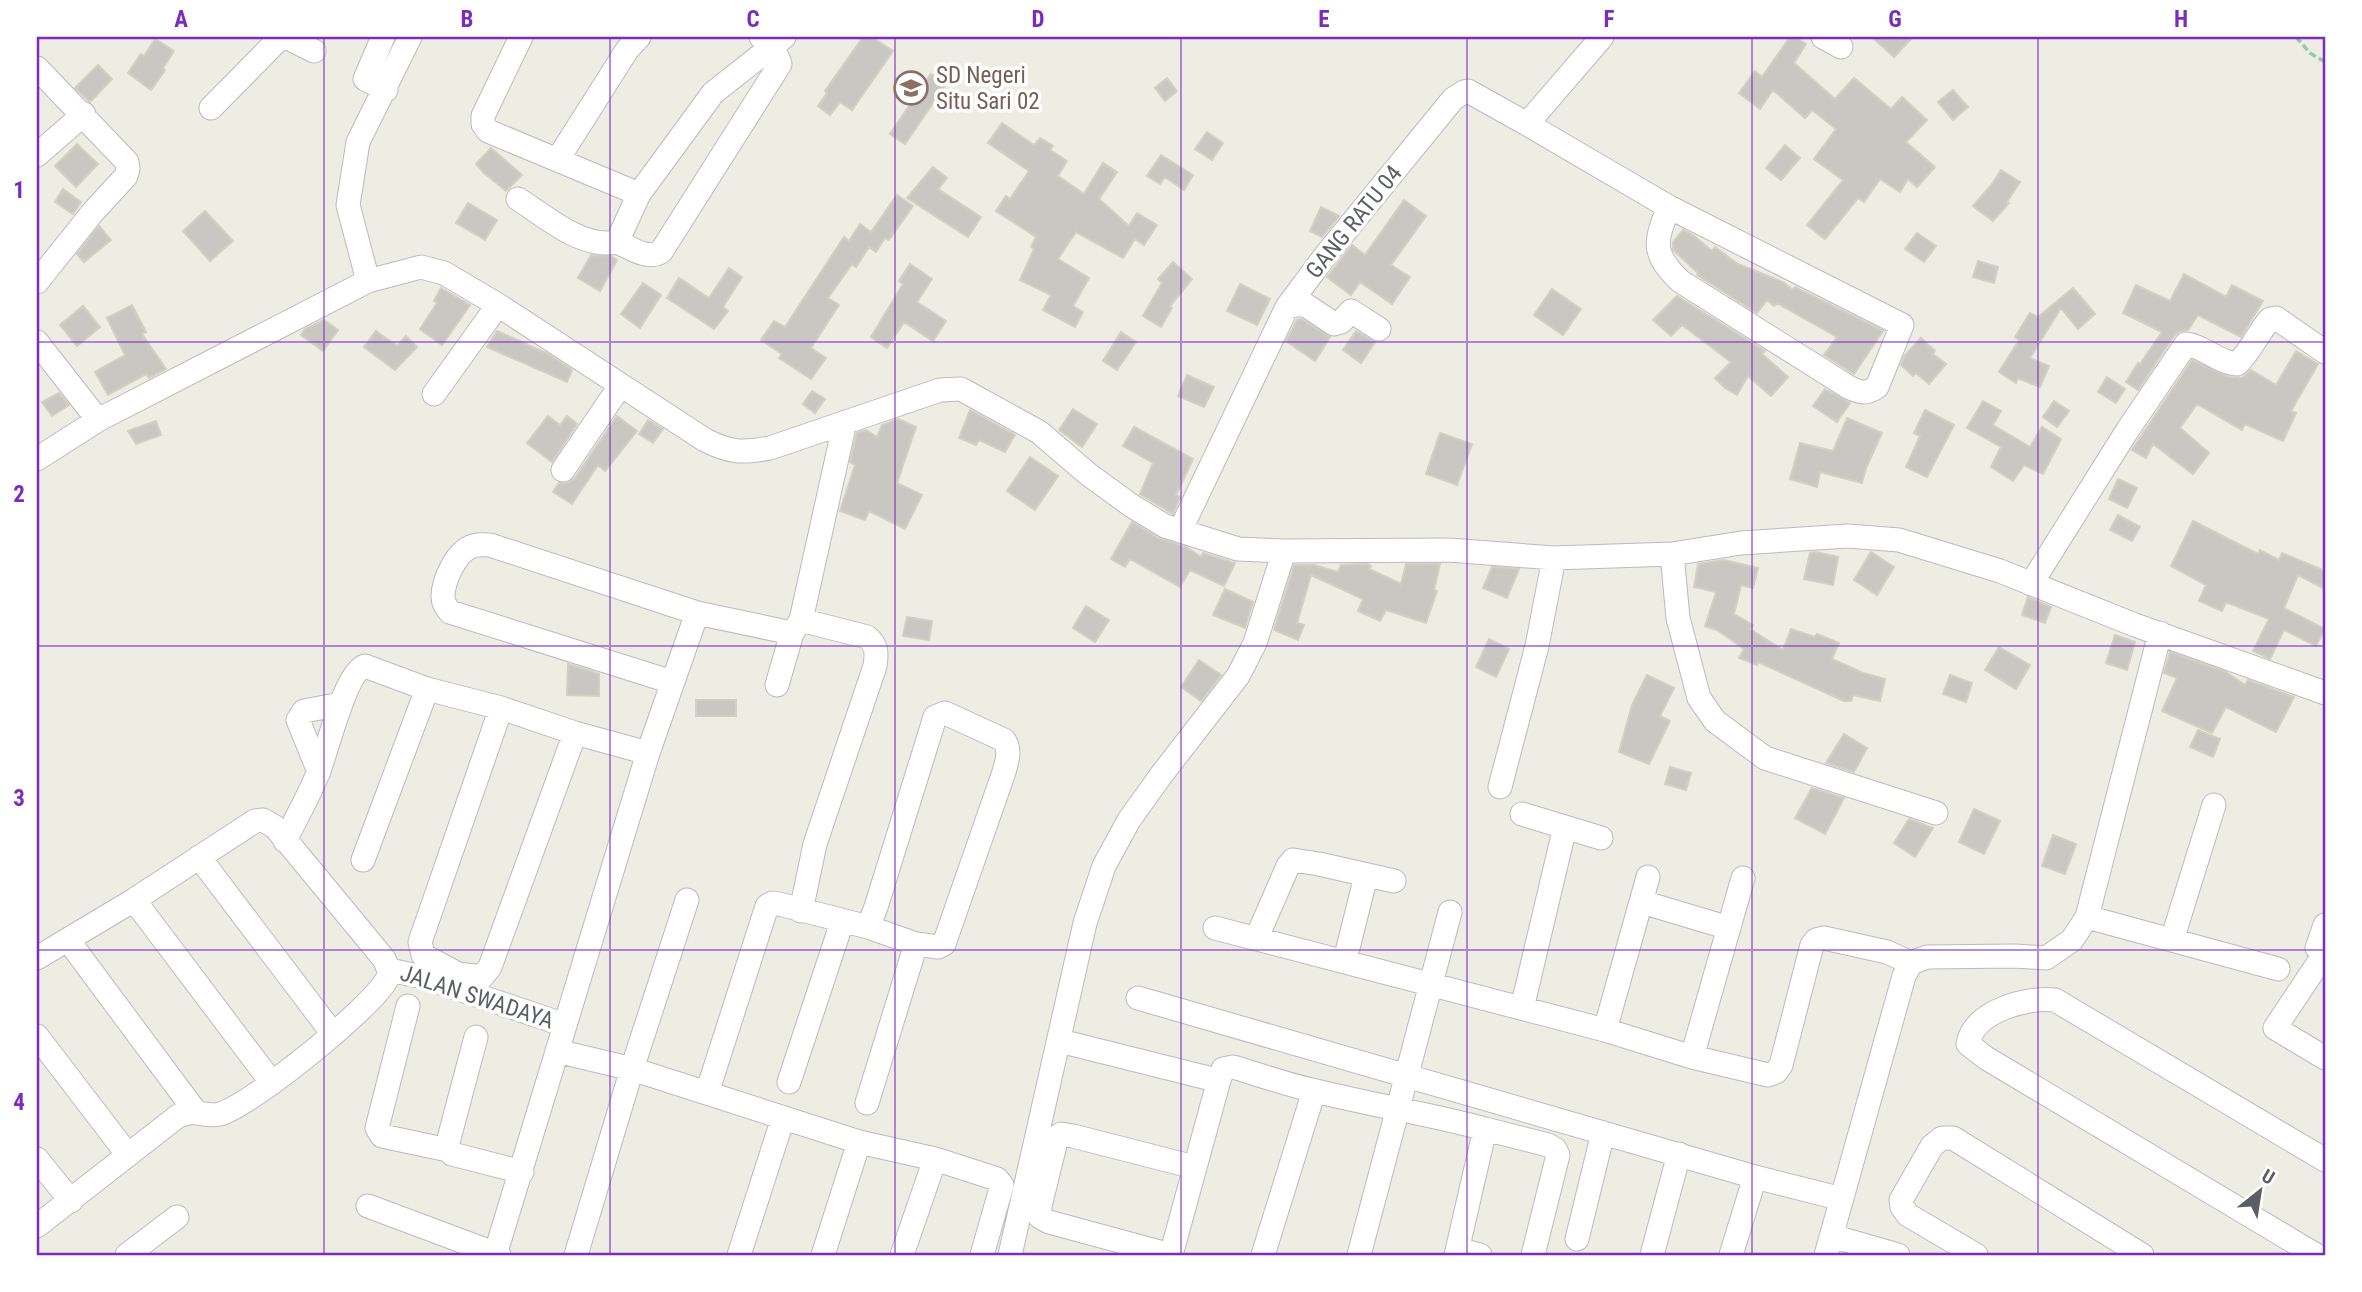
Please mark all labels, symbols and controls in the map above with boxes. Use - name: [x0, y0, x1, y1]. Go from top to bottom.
- text: A: [174, 6, 188, 33]
- text: B: [461, 6, 473, 33]
- text: C: [746, 6, 760, 33]
- text: D: [1032, 6, 1045, 33]
- text: E: [1318, 6, 1330, 33]
- text: F: [1604, 6, 1615, 33]
- text: G: [1888, 6, 1902, 33]
- text: H: [2174, 6, 2188, 33]
- place label: SD Negeri Situ Sari 02: [936, 62, 1040, 115]
- school or university icon: SD Negeri Situ Sari 02: [892, 69, 930, 107]
- street label: GANG RATU 04: [1300, 160, 1408, 284]
- text: 1: [13, 177, 25, 204]
- text: 2: [13, 481, 25, 508]
- text: 3: [13, 785, 25, 812]
- street label: JALAN SWADAYA: [397, 959, 557, 1035]
- text: 4: [13, 1089, 25, 1116]
- north arrow: [2226, 1156, 2296, 1226]
- text: U: [2258, 1164, 2279, 1189]

